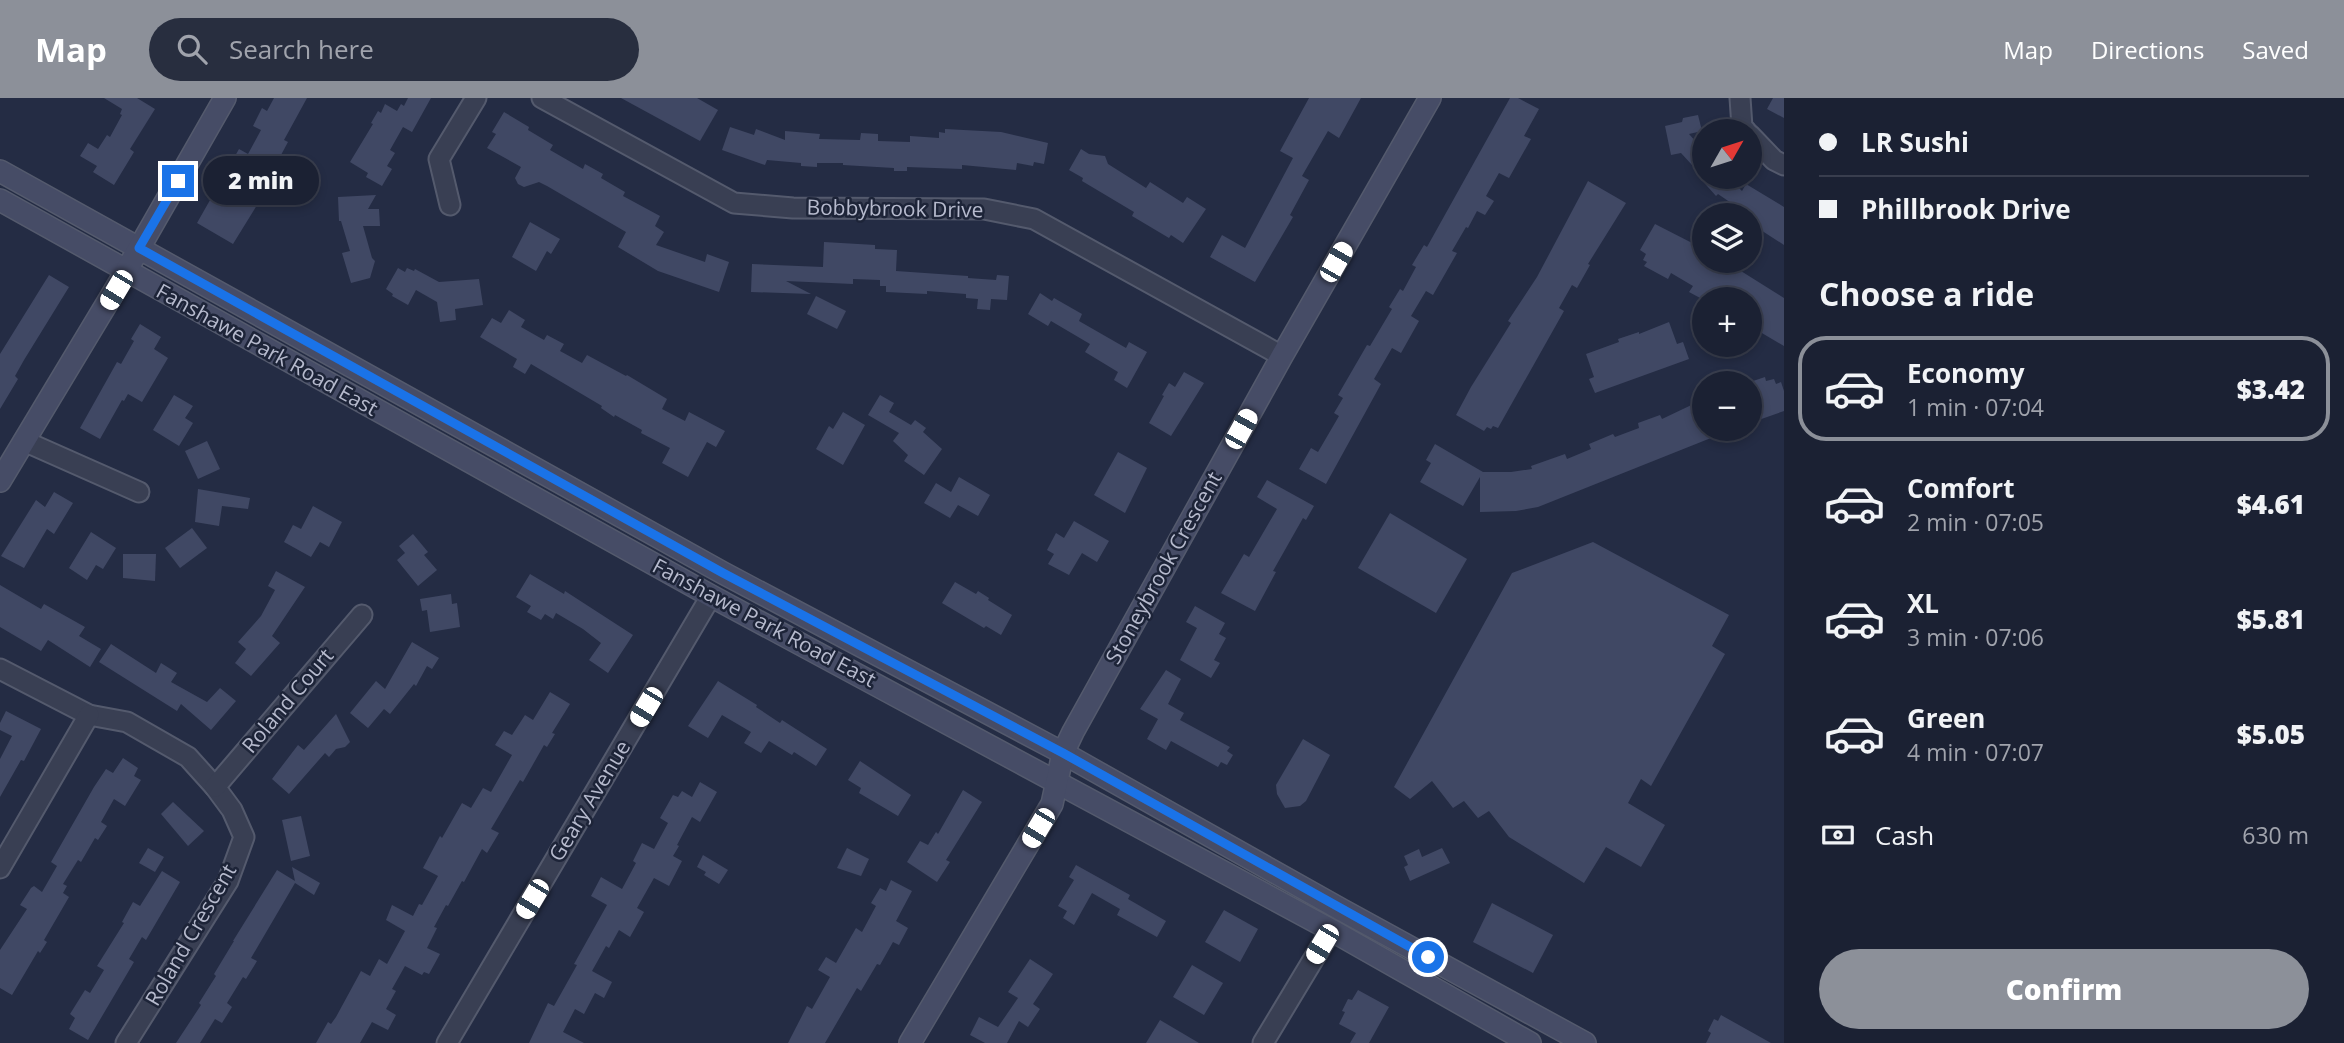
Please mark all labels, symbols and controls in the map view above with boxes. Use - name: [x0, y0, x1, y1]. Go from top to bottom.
- search box: [149, 18, 639, 81]
- text: Map: [35, 27, 107, 72]
- icon: search: [173, 30, 211, 68]
- text: Search here: [229, 31, 374, 67]
- text: Map: [2003, 33, 2053, 66]
- text: Directions: [2091, 33, 2204, 66]
- text: Saved: [2242, 33, 2309, 66]
- north arrow: [1692, 119, 1762, 189]
- map controls: [1692, 119, 1762, 441]
- text: LR Sushi: [1861, 124, 1969, 160]
- callout: 2 min: [202, 156, 318, 206]
- text: 2 min: [228, 164, 294, 196]
- route end: [162, 165, 194, 197]
- text: Phillbrook Drive: [1861, 191, 2071, 227]
- street label: Bobbybrook Drive: [806, 192, 984, 224]
- button: layers: [1692, 203, 1762, 273]
- car: [1317, 239, 1356, 285]
- car: [97, 267, 136, 313]
- text: Choose a ride: [1819, 272, 2034, 315]
- street label: Fanshawe Park Road East: [152, 276, 383, 422]
- button: +: [1692, 287, 1762, 357]
- text: Economy: [1907, 355, 2025, 391]
- icon: car: [1823, 357, 1886, 420]
- button: −: [1692, 371, 1762, 441]
- text: $3.42: [2237, 371, 2305, 407]
- text: 1 min · 07:04: [1907, 391, 2044, 423]
- car: [1222, 406, 1261, 452]
- street label: Stoneybrook Crescent: [1099, 466, 1228, 669]
- text: Comfort: [1907, 470, 2014, 506]
- icon: car: [1823, 472, 1886, 535]
- text: $4.61: [2237, 486, 2305, 522]
- text: 2 min · 07:05: [1907, 506, 2044, 538]
- street label: Fanshawe Park Road East: [648, 551, 881, 693]
- text: XL: [1907, 585, 1939, 621]
- icon: car: [1823, 587, 1886, 650]
- text: $5.81: [2237, 601, 2305, 637]
- text: 3 min · 07:06: [1907, 621, 2044, 653]
- street label: Roland Court: [235, 642, 339, 759]
- car: [627, 684, 666, 730]
- text: Green: [1907, 700, 1985, 736]
- icon: car: [1823, 702, 1886, 765]
- text: $5.05: [2237, 716, 2305, 752]
- street label: Geary Avenue: [542, 735, 636, 866]
- text: 4 min · 07:07: [1907, 736, 2044, 768]
- car: [1019, 805, 1058, 851]
- icon: cash: [1819, 816, 1857, 854]
- text: Cash: [1875, 817, 1934, 853]
- text: 630 m: [2242, 819, 2309, 851]
- street label: Roland Crescent: [138, 858, 242, 1011]
- car: [513, 876, 552, 922]
- car: [1303, 921, 1342, 967]
- route start: [1412, 941, 1444, 973]
- button: Confirm: [1819, 949, 2309, 1029]

